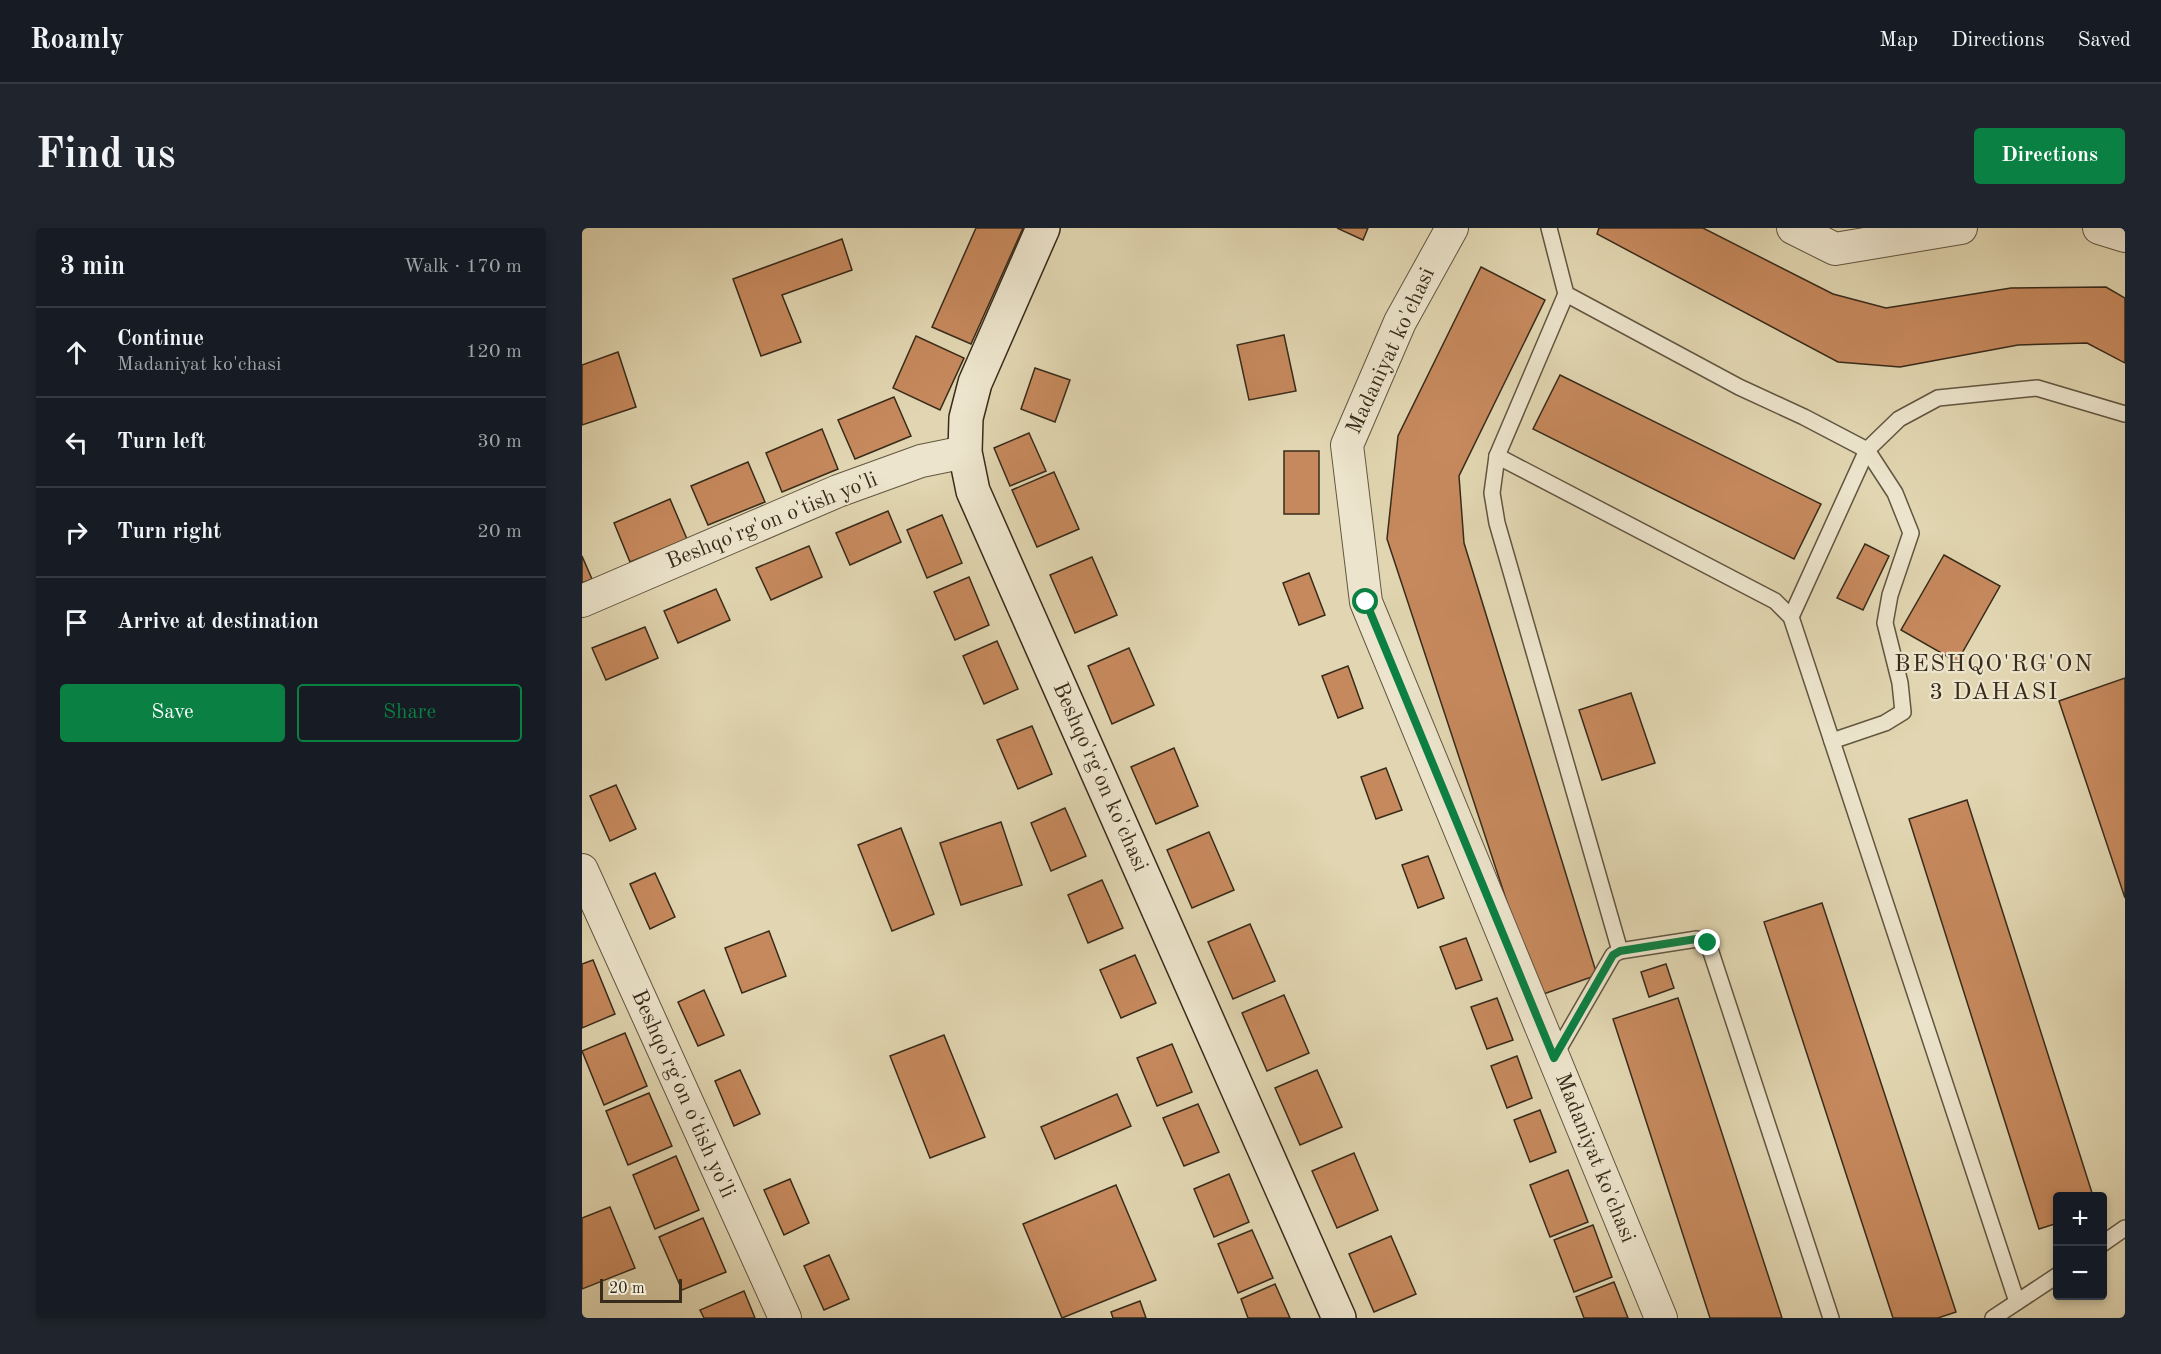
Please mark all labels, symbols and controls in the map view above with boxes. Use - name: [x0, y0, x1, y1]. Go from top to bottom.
- text: Roamly: [30, 27, 124, 55]
- text: Map: [1879, 30, 1918, 51]
- text: Directions: [1951, 30, 2045, 51]
- text: Saved: [2078, 30, 2131, 51]
- button: Directions: [1974, 128, 2125, 184]
- text: Find us: [36, 135, 175, 177]
- text: 3 min: [60, 254, 125, 280]
- text: Walk · 170 m: [403, 257, 522, 277]
- street label: Madaniyat ko'chasi: [1343, 264, 1439, 438]
- text: Continue: [117, 328, 204, 350]
- icon: ahead: [60, 336, 93, 369]
- text: 120 m: [466, 342, 522, 362]
- text: Madaniyat ko'chasi: [117, 355, 281, 375]
- icon: left: [60, 426, 93, 459]
- text: Turn left: [117, 431, 206, 453]
- text: 30 m: [477, 432, 522, 452]
- street label: Beshqo'rg'on o'tish yo'li: [663, 469, 881, 573]
- icon: right: [60, 516, 93, 549]
- text: Turn right: [117, 521, 221, 543]
- text: 20 m: [477, 522, 522, 542]
- route start: [1352, 588, 1378, 614]
- icon: arrive: [60, 606, 93, 639]
- text: Arrive at destination: [117, 611, 319, 633]
- district label: BESHQO'RG'ON 3 DAHASI: [1894, 653, 2094, 705]
- street label: Beshqo'rg'on ko'chasi: [1048, 679, 1152, 875]
- button: Save: [60, 684, 285, 742]
- button: Share: [297, 684, 522, 742]
- route end: [1694, 929, 1720, 955]
- street label: Beshqo'rg'on o'tish yo'li: [627, 987, 739, 1201]
- street label: Madaniyat ko'chasi: [1551, 1070, 1639, 1246]
- map controls: [2053, 1192, 2107, 1300]
- button: +: [2053, 1192, 2107, 1246]
- button: −: [2053, 1246, 2107, 1300]
- scale bar: [600, 1276, 682, 1304]
- text: 20 m: [609, 1281, 645, 1297]

